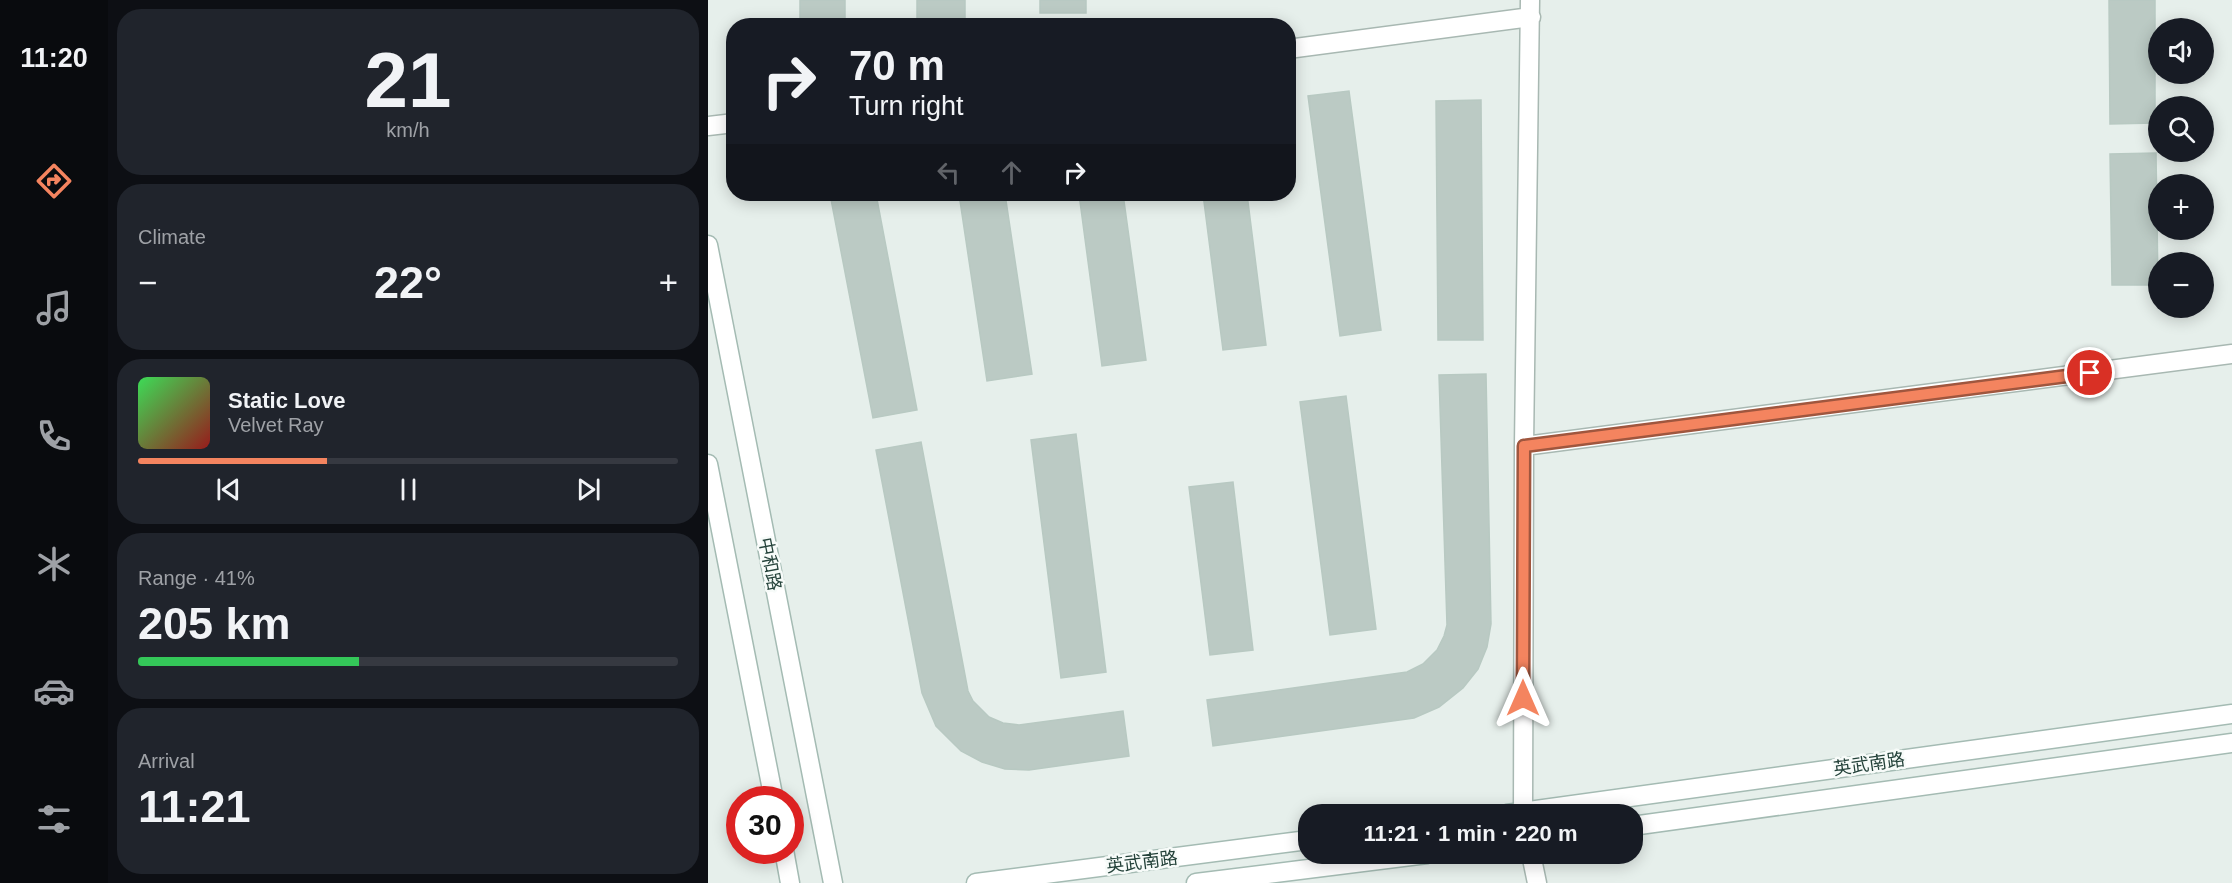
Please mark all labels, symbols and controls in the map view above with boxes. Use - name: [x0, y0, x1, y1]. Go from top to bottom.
- map controls: [2148, 18, 2214, 318]
- button: sound: [2148, 18, 2214, 84]
- text: 21: [365, 36, 451, 124]
- icon: right: [750, 42, 828, 120]
- text: 70 m: [849, 42, 945, 89]
- text: 11:20: [20, 43, 88, 73]
- text: Turn right: [849, 91, 964, 121]
- button: search: [2148, 96, 2214, 162]
- text: km/h: [386, 119, 430, 141]
- icon: left: [932, 156, 965, 189]
- icon: ahead: [995, 156, 1028, 189]
- icon: right: [1058, 156, 1091, 189]
- icon: directions: [33, 160, 75, 202]
- button: +: [2148, 174, 2214, 240]
- text: Climate: [138, 226, 206, 248]
- button: −: [2148, 252, 2214, 318]
- text: 22°: [374, 257, 442, 308]
- text: −: [138, 264, 157, 301]
- text: +: [659, 264, 678, 301]
- icon: music: [33, 287, 75, 329]
- pin: [2064, 347, 2115, 398]
- icon: arrive: [2073, 356, 2106, 389]
- text: Static Love: [228, 388, 345, 413]
- text: Velvet Ray: [228, 414, 324, 436]
- icon: phone: [33, 415, 75, 457]
- icon: previous: [212, 473, 245, 506]
- icon: pause: [392, 473, 425, 506]
- icon: next: [572, 473, 605, 506]
- street label: 中和路: [755, 536, 785, 592]
- icon: climate: [33, 543, 75, 585]
- text: Range · 41%: [138, 567, 255, 589]
- text: 205 km: [138, 598, 291, 649]
- position arrow: [1491, 666, 1555, 730]
- icon: car: [33, 670, 75, 712]
- street label: 英武南路: [1832, 749, 1906, 779]
- text: Arrival: [138, 750, 195, 772]
- text: 11:21: [138, 781, 251, 832]
- speed limit sign: 30: [726, 786, 804, 864]
- icon: filters: [33, 798, 75, 840]
- text: 11:21 · 1 min · 220 m: [1364, 821, 1578, 846]
- street label: 英武南路: [1105, 848, 1179, 876]

